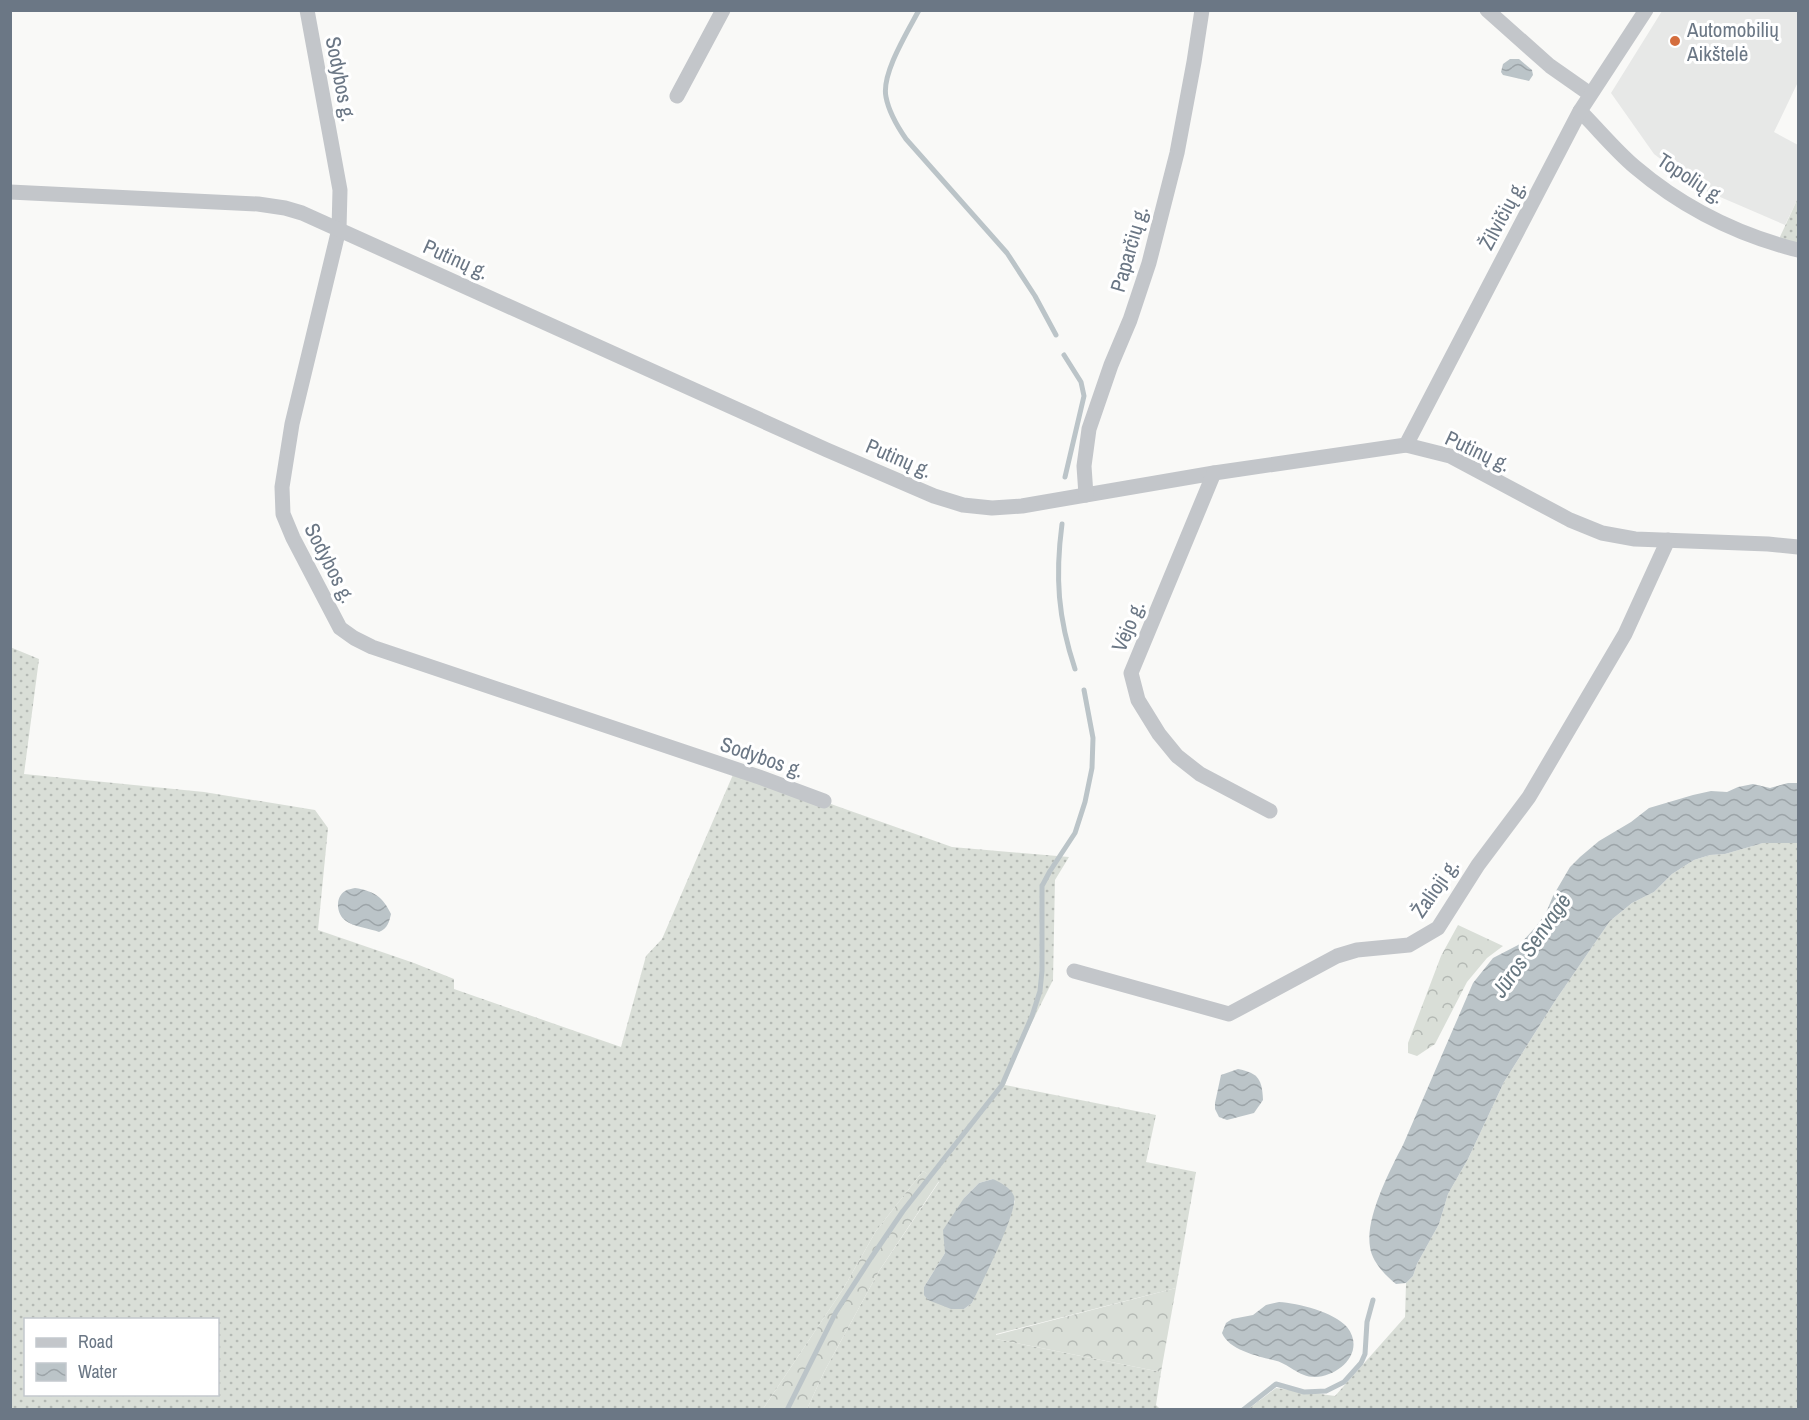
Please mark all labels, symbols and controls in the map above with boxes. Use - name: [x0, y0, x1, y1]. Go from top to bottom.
- place label: Automobilių Aikštelė: [1686, 15, 1779, 68]
- street label: Sodybos g.: [319, 34, 363, 124]
- marker: Automobilių Aikštelė: [1668, 34, 1682, 48]
- street label: Topolių g.: [1652, 146, 1730, 210]
- street label: Žilvičių g.: [1472, 175, 1532, 255]
- street label: Paparčių g.: [1103, 203, 1155, 295]
- street label: Putinų g.: [419, 232, 493, 286]
- street label: Putinų g.: [1441, 423, 1515, 479]
- street label: Putinų g.: [862, 431, 936, 485]
- street label: Sodybos g.: [298, 518, 362, 608]
- street label: Vėjo g.: [1104, 596, 1152, 656]
- street label: Sodybos g.: [717, 729, 807, 785]
- street label: Žalioji g.: [1404, 853, 1466, 923]
- water label: Jūros Senvagė: [1484, 887, 1578, 1004]
- legend: [24, 1318, 219, 1396]
- text: Road: [78, 1329, 113, 1354]
- text: Water: [78, 1359, 117, 1384]

